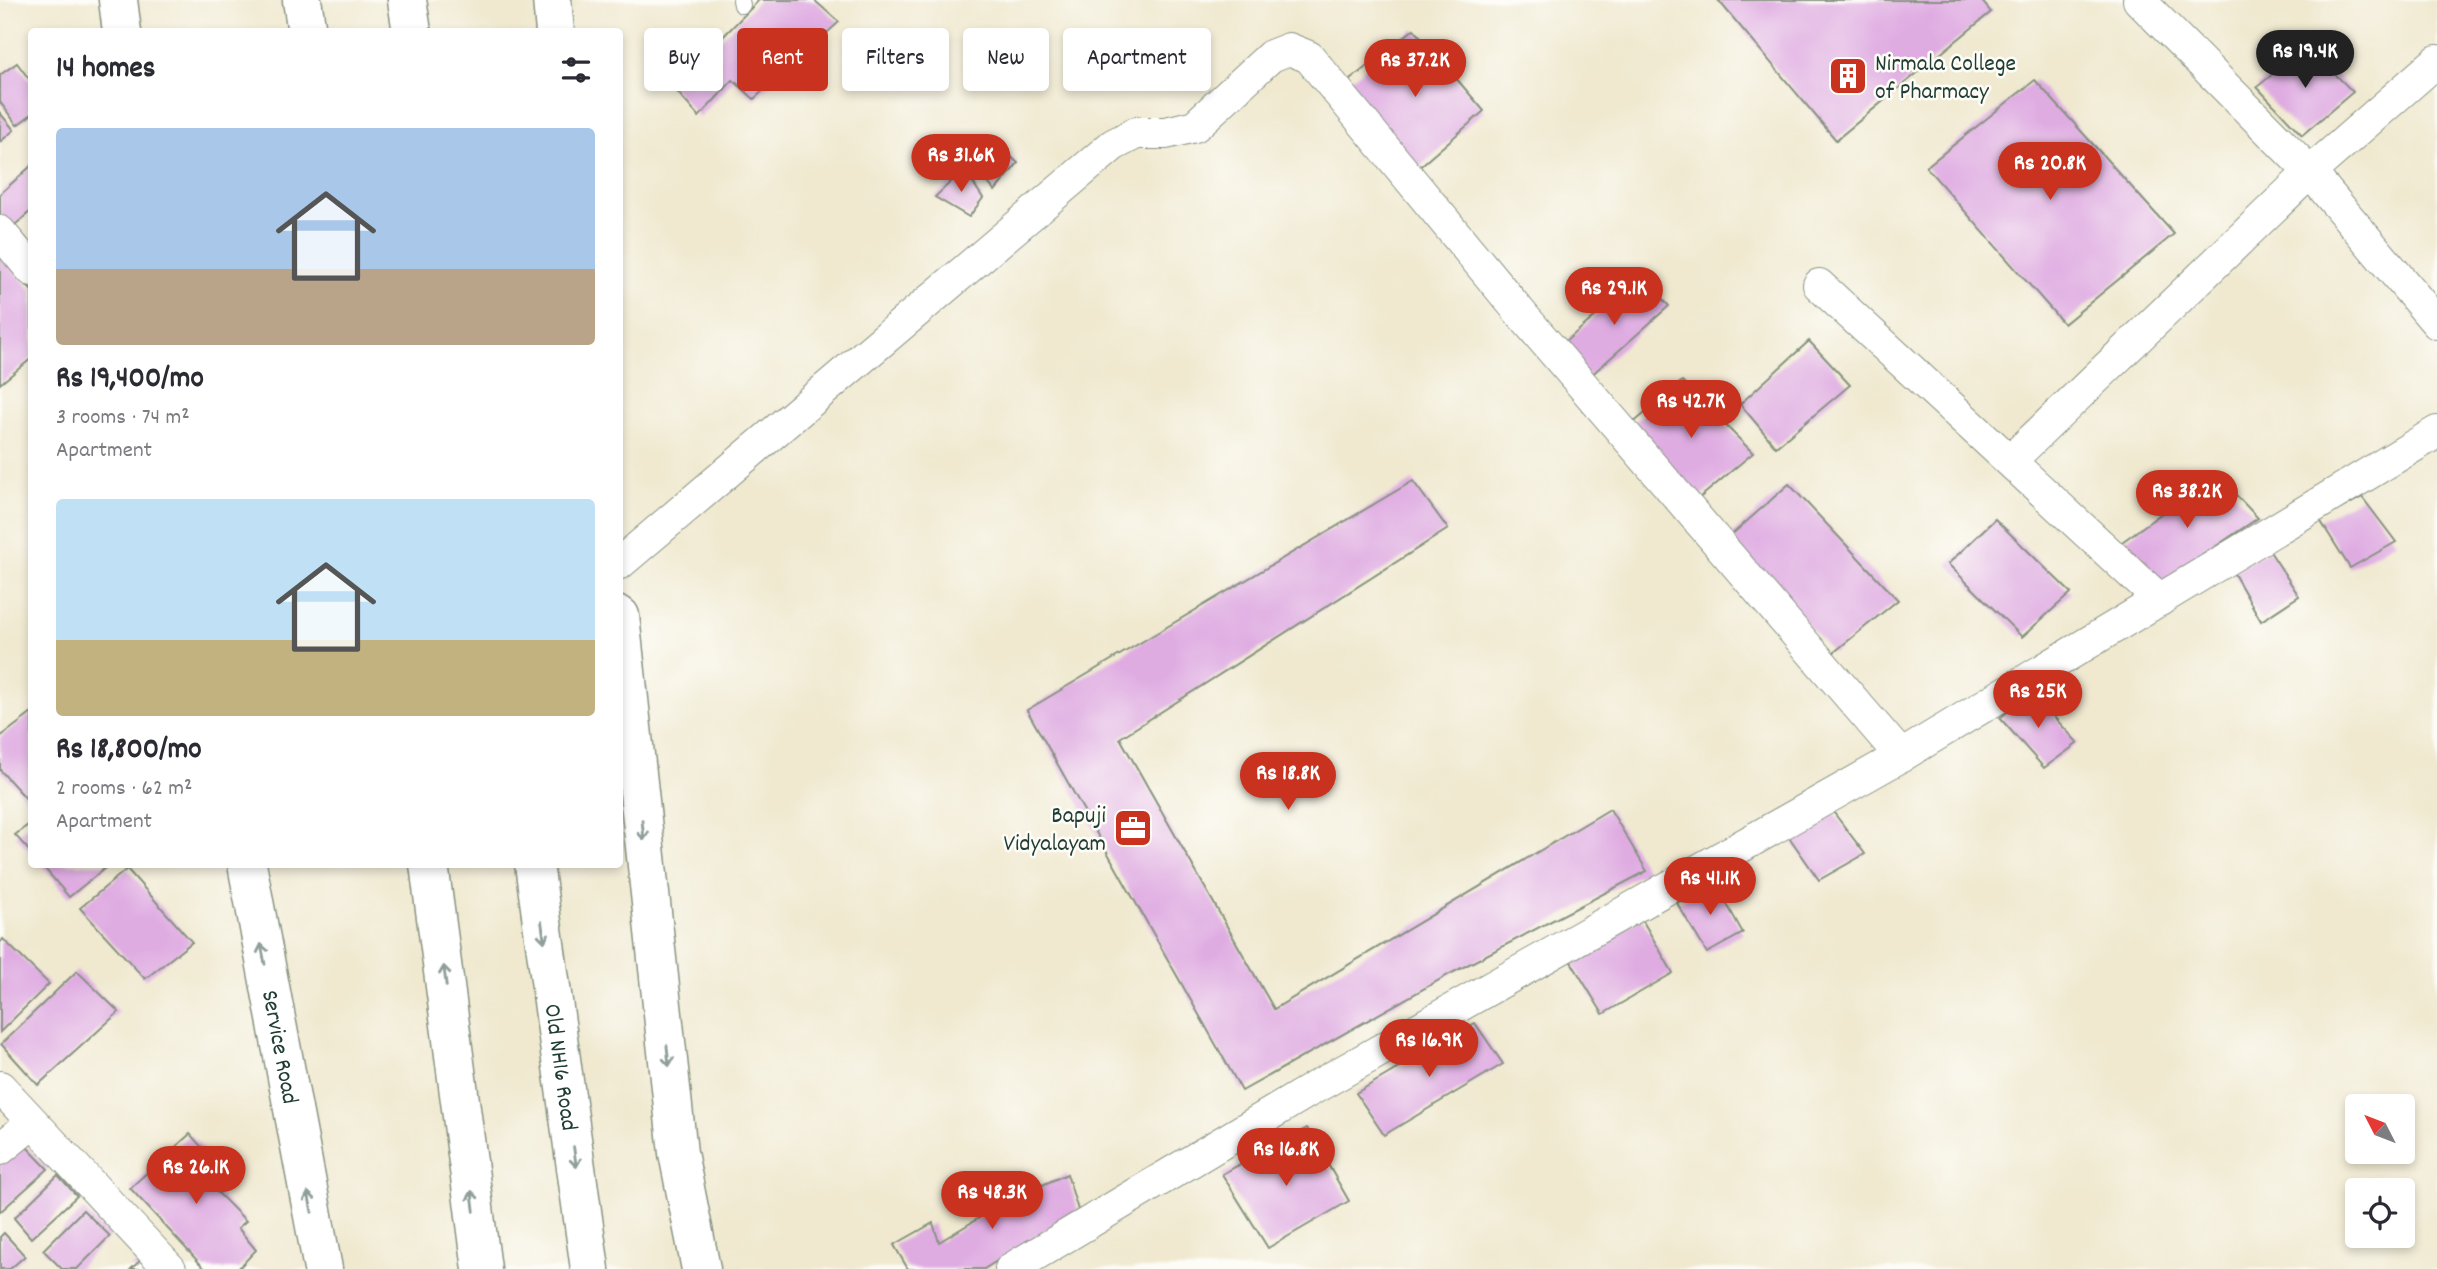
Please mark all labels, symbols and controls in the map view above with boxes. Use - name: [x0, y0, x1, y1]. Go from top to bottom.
- chip: Buy: [644, 28, 723, 91]
- chip: Rent: [737, 28, 828, 91]
- chip: Filters: [842, 28, 949, 91]
- chip: New: [963, 28, 1049, 91]
- chip: Apartment: [1063, 28, 1211, 91]
- pin: Rs 19.4K: [2233, 31, 2377, 90]
- text: Rs 19.4K: [2272, 36, 2338, 69]
- pin: Rs 37.2K: [1343, 40, 1487, 99]
- text: Rs 37.2K: [1380, 45, 1450, 78]
- place label: Nirmala College of Pharmacy: [1875, 48, 2016, 110]
- text: 14 homes: [56, 49, 155, 92]
- icon: filters: [557, 51, 595, 89]
- building icon: Nirmala College of Pharmacy: [1827, 55, 1869, 97]
- pin: Rs 31.6K: [889, 134, 1033, 194]
- text: Rs 31.6K: [927, 140, 995, 173]
- pin: Rs 20.8K: [1978, 142, 2122, 202]
- text: Rs 20.8K: [2014, 148, 2086, 181]
- icon: home: [263, 173, 389, 299]
- pin: Rs 29.1K: [1542, 268, 1686, 327]
- text: Rs 29.1K: [1581, 273, 1647, 306]
- text: Rs 19,400/mo: [56, 359, 204, 402]
- pin: Rs 42.7K: [1619, 380, 1763, 440]
- text: Rs 42.7K: [1657, 386, 1726, 419]
- text: 3 rooms · 74 m²: [56, 402, 190, 435]
- text: Apartment: [56, 435, 152, 468]
- pin: Rs 38.2K: [2115, 470, 2259, 530]
- text: Rs 38.2K: [2152, 476, 2222, 509]
- icon: home: [263, 544, 389, 670]
- pin: Rs 25K: [1981, 670, 2095, 730]
- text: Rs 25K: [2009, 676, 2067, 709]
- text: Rs 18,800/mo: [56, 730, 202, 773]
- pin: Rs 18.8K: [1216, 752, 1360, 812]
- text: Rs 18.8K: [1256, 758, 1320, 791]
- text: 2 rooms · 62 m²: [56, 773, 192, 806]
- place label: Bapuji Vidyalayam: [1003, 800, 1106, 862]
- text: Apartment: [56, 806, 152, 839]
- office icon: Bapuji Vidyalayam: [1112, 807, 1154, 849]
- one-way arrow: [637, 818, 650, 841]
- pin: Rs 41.1K: [1638, 858, 1782, 917]
- text: Rs 41.1K: [1680, 863, 1740, 896]
- one-way arrow: [537, 920, 550, 943]
- one-way arrow: [256, 943, 270, 966]
- one-way arrow: [438, 965, 451, 987]
- street label: Service Road: [251, 988, 306, 1107]
- street label: Old NH16 Road: [534, 1002, 585, 1133]
- pin: Rs 16.9K: [1357, 1020, 1501, 1079]
- text: Rs 16.9K: [1395, 1025, 1463, 1058]
- one-way arrow: [661, 1045, 674, 1067]
- north arrow: [2345, 1094, 2415, 1164]
- map controls: [2345, 1094, 2415, 1248]
- pin: Rs 16.8K: [1214, 1128, 1358, 1188]
- text: Rs 16.8K: [1253, 1134, 1319, 1167]
- pin: Rs 26.1K: [124, 1146, 268, 1206]
- one-way arrow: [568, 1146, 581, 1168]
- text: Rs 26.1K: [163, 1152, 229, 1185]
- pin: Rs 48.3K: [920, 1172, 1064, 1231]
- text: Rs 48.3K: [957, 1177, 1027, 1210]
- button: locate: [2345, 1178, 2415, 1248]
- one-way arrow: [467, 1190, 480, 1213]
- one-way arrow: [303, 1191, 316, 1214]

